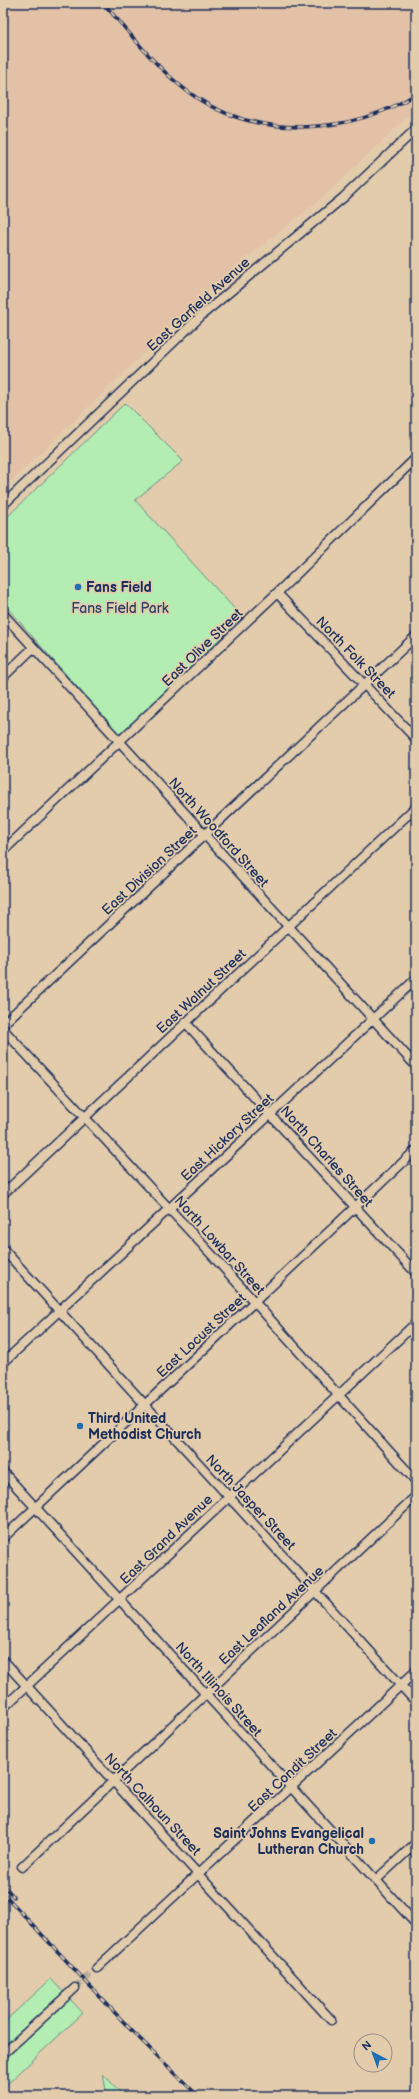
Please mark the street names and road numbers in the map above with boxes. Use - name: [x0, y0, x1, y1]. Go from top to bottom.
- street label: East Garfield Avenue: [143, 254, 253, 355]
- street label: East Olive Street: [158, 604, 247, 690]
- street label: North Folk Street: [312, 613, 400, 702]
- street label: North Woodford Street: [165, 774, 273, 891]
- street label: East Division Street: [99, 822, 201, 919]
- street label: East Walnut Street: [153, 945, 250, 1037]
- street label: East Hickory Street: [177, 1089, 278, 1185]
- street label: North Charles Street: [277, 1102, 377, 1211]
- street label: North Lowbar Street: [171, 1192, 269, 1299]
- street label: East Locust Street: [153, 1289, 250, 1381]
- street label: North Jasper Street: [202, 1451, 300, 1554]
- street label: East Grand Avenue: [117, 1491, 216, 1588]
- street label: East Leafland Avenue: [215, 1562, 327, 1668]
- street label: North Illinois Street: [172, 1639, 266, 1741]
- street label: East Condit Street: [244, 1724, 341, 1816]
- street label: North Calhoun Street: [101, 1750, 205, 1860]

